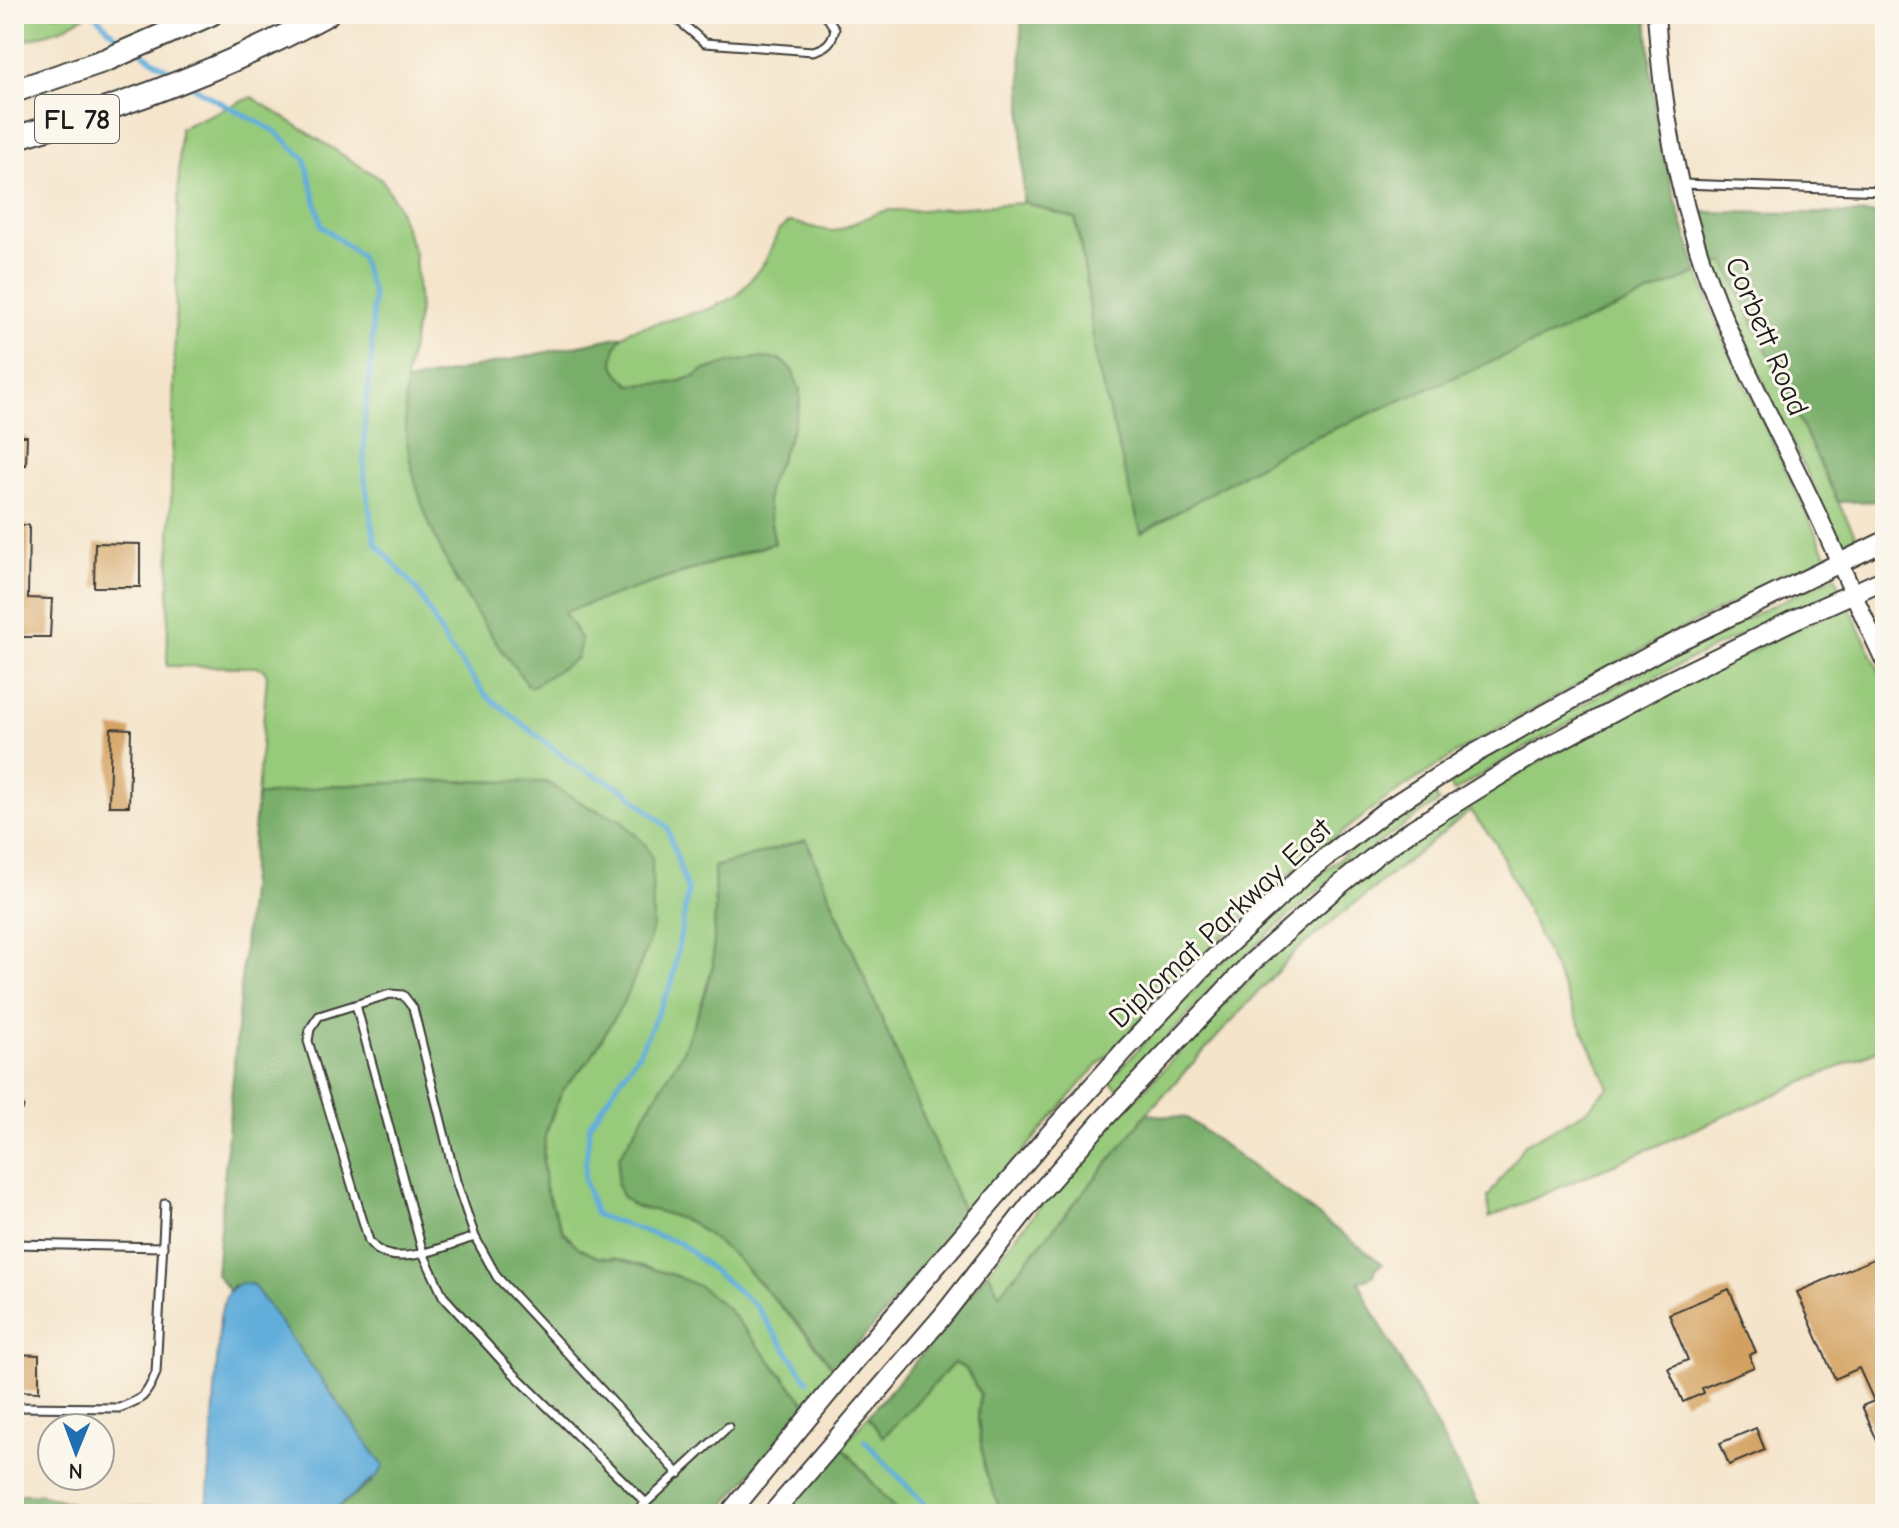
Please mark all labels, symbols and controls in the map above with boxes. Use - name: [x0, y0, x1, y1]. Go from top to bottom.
- road number: FL 78: [35, 95, 119, 143]
- street label: Corbett Road: [1717, 251, 1816, 421]
- street label: Diplomat Parkway East: [1102, 810, 1340, 1036]
- north arrow: [36, 1412, 116, 1492]
- text: N: [68, 1458, 83, 1484]

